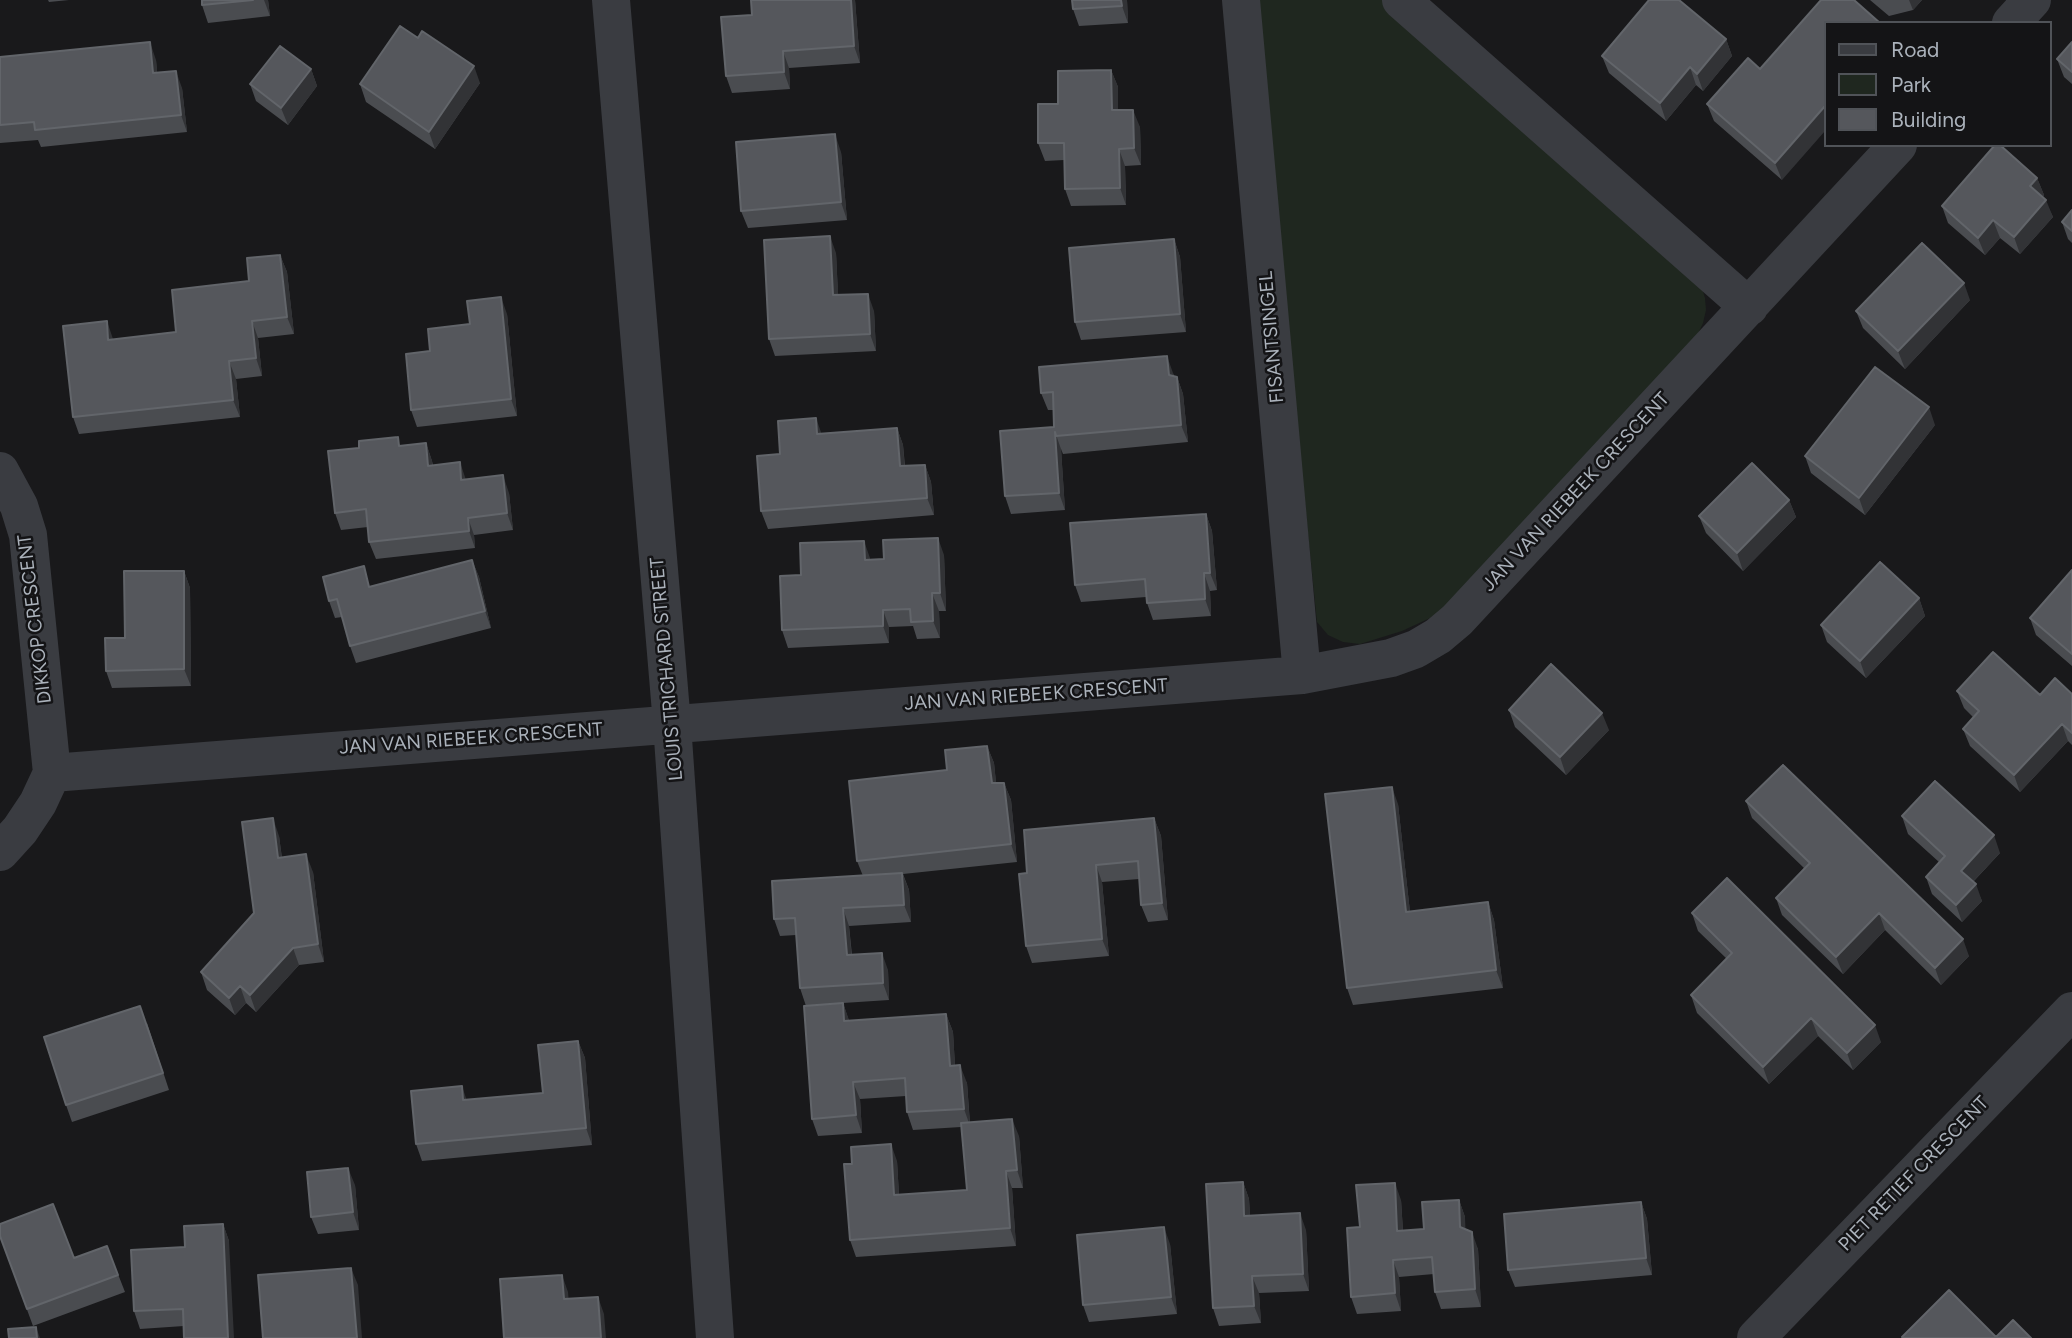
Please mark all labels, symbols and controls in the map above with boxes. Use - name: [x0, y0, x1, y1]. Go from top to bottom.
- legend: [1824, 21, 2051, 147]
- text: Road: [1891, 37, 1939, 62]
- text: Park: [1891, 72, 1931, 97]
- text: Building: [1891, 107, 1966, 132]
- street label: FISANTSINGEL: [1255, 270, 1289, 404]
- street label: JAN VAN RIEBEEK CRESCENT: [1478, 388, 1674, 596]
- street label: DIKKOP CRESCENT: [13, 533, 57, 705]
- street label: LOUIS TRICHARD STREET: [646, 556, 688, 782]
- street label: JAN VAN RIEBEEK CRESCENT: [904, 674, 1168, 716]
- street label: JAN VAN RIEBEEK CRESCENT: [339, 718, 603, 760]
- street label: PIET RETIEF CRESCENT: [1834, 1092, 1994, 1256]

